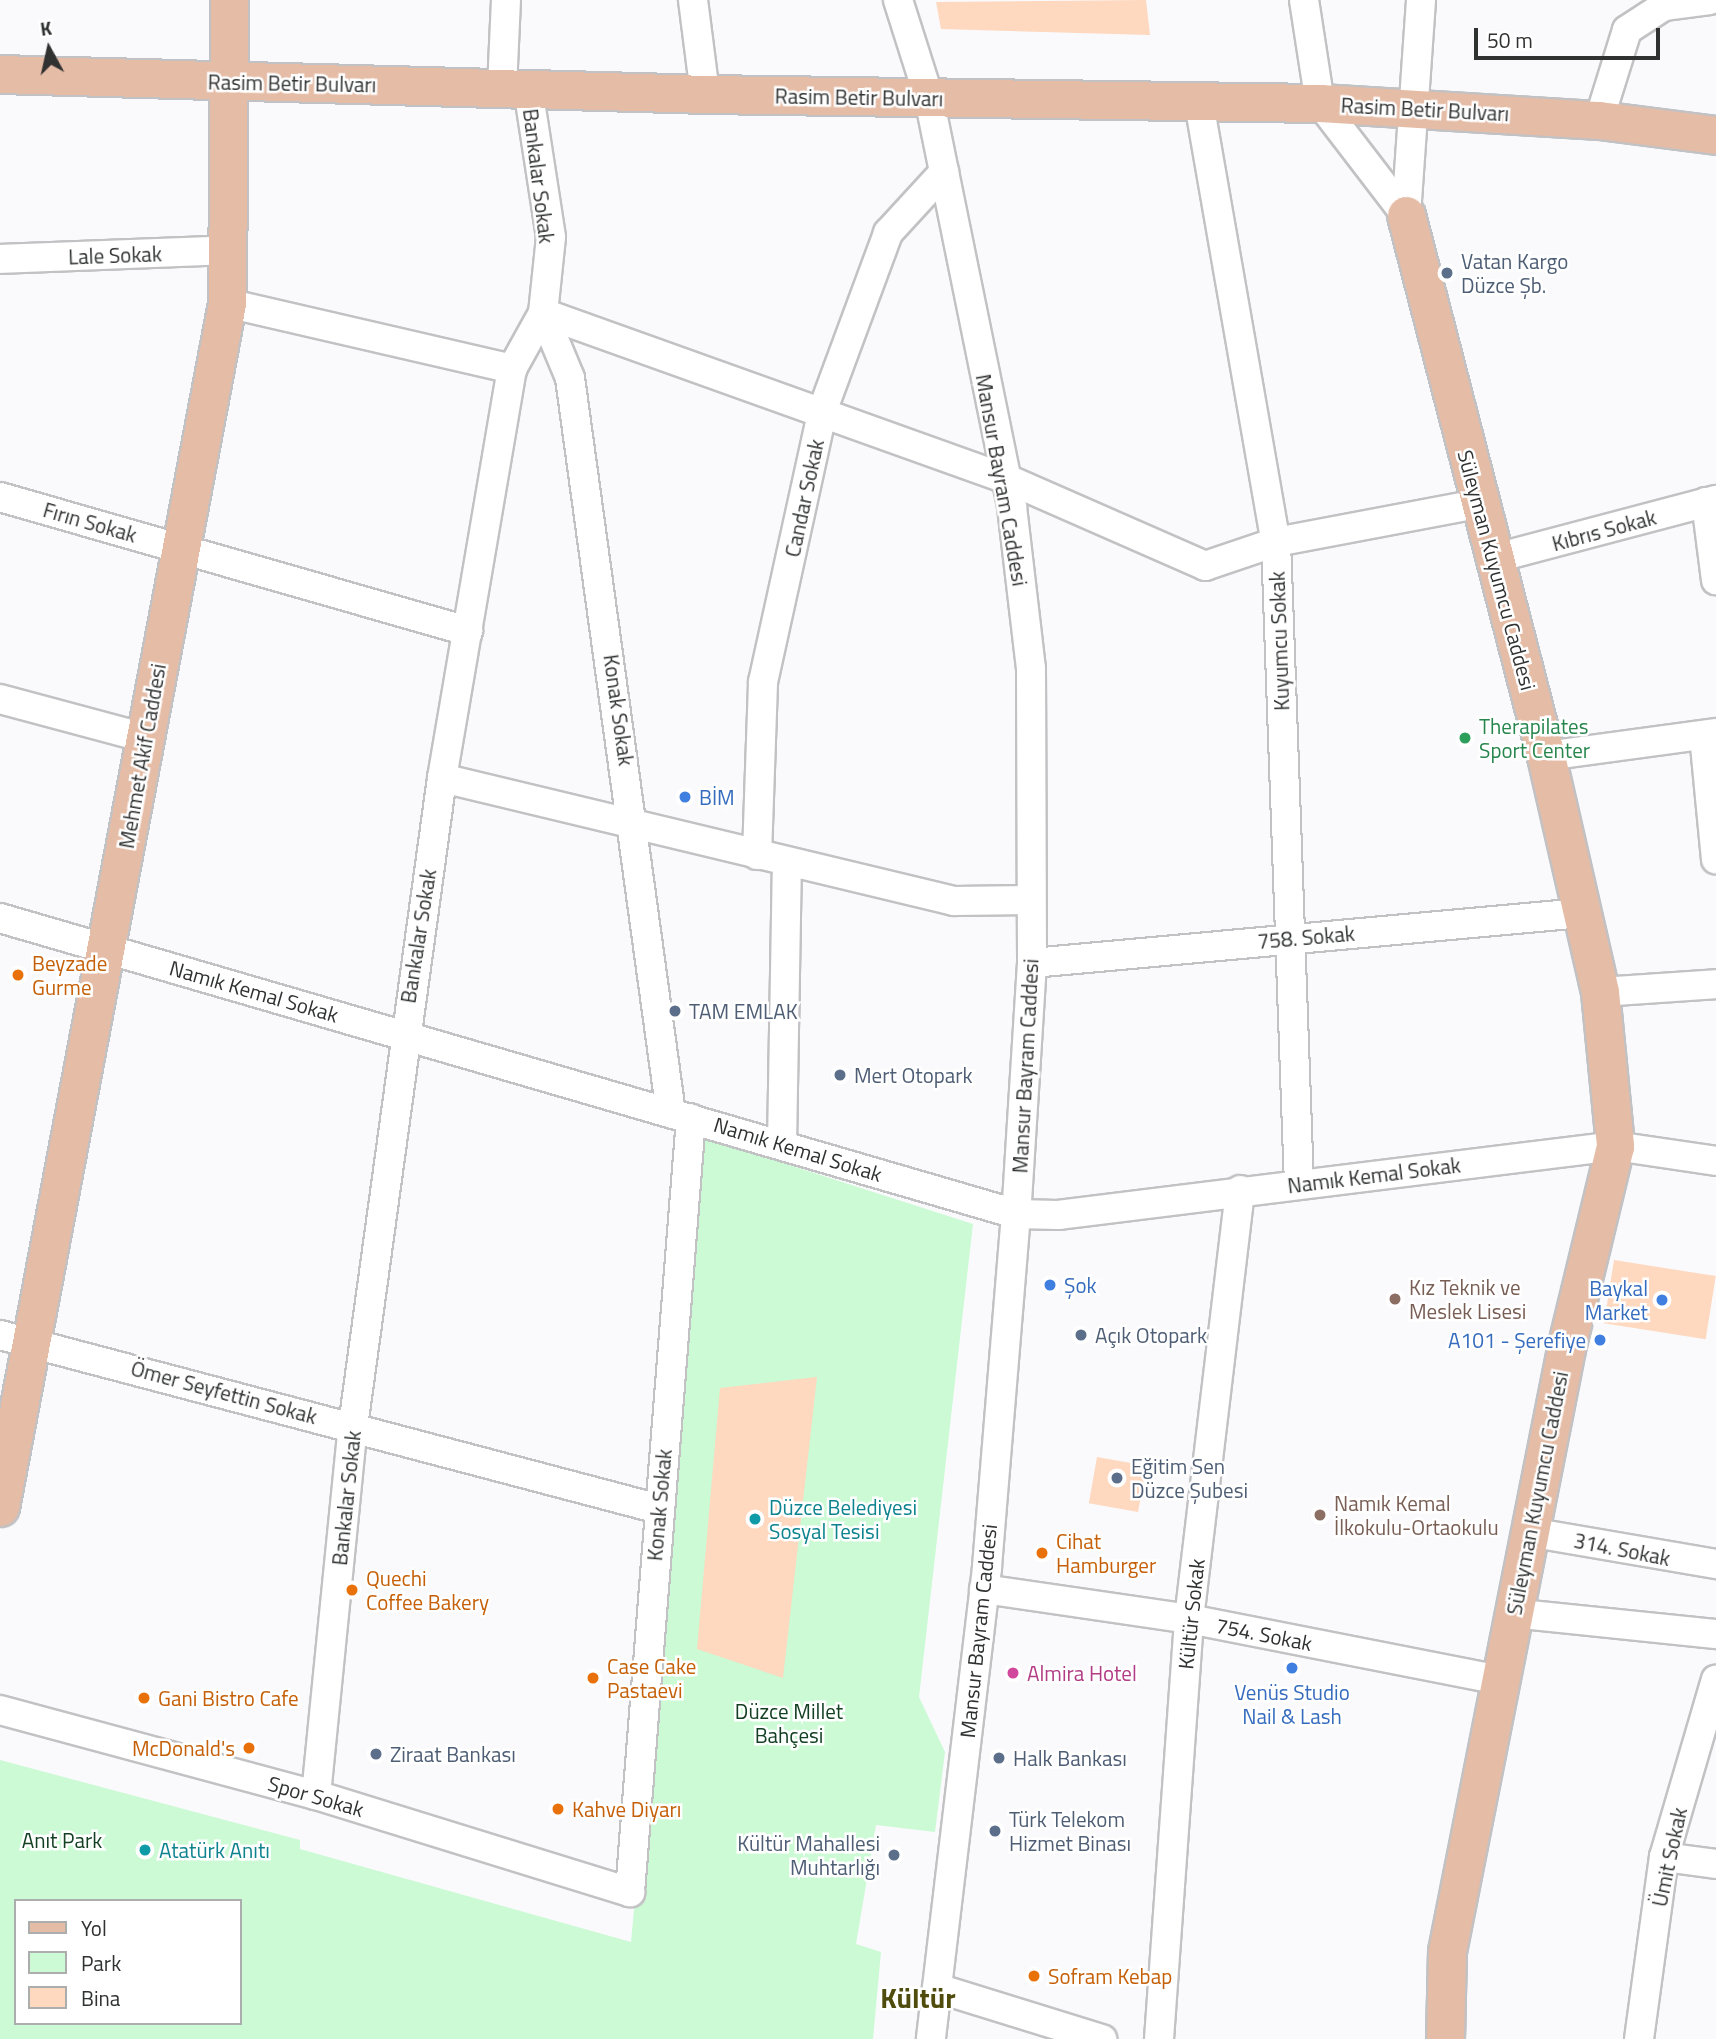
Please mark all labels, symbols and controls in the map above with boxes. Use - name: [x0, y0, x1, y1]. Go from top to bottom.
- text: K: [38, 13, 54, 43]
- north arrow: [14, 14, 84, 84]
- scale bar: [1478, 14, 1664, 58]
- text: 50 m: [1487, 24, 1533, 56]
- street label: Rasim Betir Bulvarı: [207, 69, 377, 97]
- street label: Rasim Betir Bulvarı: [774, 83, 944, 111]
- street label: Rasim Betir Bulvarı: [1340, 92, 1510, 126]
- street label: Bankalar Sokak: [518, 107, 560, 245]
- street label: Lale Sokak: [68, 241, 162, 269]
- place label: Vatan Kargo Düzce Şb.: [1461, 248, 1568, 298]
- marker: Vatan Kargo Düzce Şb.: [1439, 265, 1455, 281]
- street label: Mansur Bayram Caddesi: [971, 372, 1033, 588]
- street label: Candar Sokak: [779, 437, 829, 559]
- street label: Süleyman Kuyumcu Caddesi: [1453, 447, 1541, 693]
- street label: Fırın Sokak: [40, 497, 140, 547]
- street label: Kıbrıs Sokak: [1549, 504, 1659, 556]
- street label: Kuyumcu Sokak: [1264, 571, 1294, 711]
- street label: Konak Sokak: [599, 653, 639, 767]
- street label: Mehmet Akif Caddesi: [113, 662, 171, 850]
- place label: Therapilates Sport Center: [1479, 713, 1590, 763]
- marker: Therapilates Sport Center: [1457, 730, 1473, 746]
- place label: BİM: [699, 784, 735, 810]
- marker: BİM: [677, 789, 693, 805]
- street label: Bankalar Sokak: [395, 867, 441, 1005]
- street label: 758. Sokak: [1256, 920, 1356, 954]
- place label: Beyzade Gurme: [32, 950, 107, 1000]
- street label: Namık Kemal Sokak: [167, 955, 341, 1027]
- street label: Mansur Bayram Caddesi: [1007, 958, 1043, 1174]
- marker: Beyzade Gurme: [10, 967, 26, 983]
- place label: TAM EMLAK: [689, 998, 798, 1024]
- marker: TAM EMLAK: [667, 1003, 683, 1019]
- place label: Mert Otopark: [854, 1062, 973, 1088]
- marker: Mert Otopark: [832, 1067, 848, 1083]
- street label: Namık Kemal Sokak: [711, 1111, 885, 1187]
- street label: Namık Kemal Sokak: [1286, 1152, 1462, 1198]
- place label: Şok: [1064, 1272, 1097, 1298]
- place label: Kız Teknik ve Meslek Lisesi: [1409, 1274, 1526, 1324]
- place label: Baykal Market: [1585, 1275, 1648, 1325]
- marker: Şok: [1042, 1277, 1058, 1293]
- marker: Kız Teknik ve Meslek Lisesi: [1387, 1291, 1403, 1307]
- marker: Baykal Market: [1654, 1292, 1670, 1308]
- place label: Açık Otopark: [1095, 1322, 1207, 1348]
- marker: Açık Otopark: [1073, 1327, 1089, 1343]
- place label: A101 - Şerefiye: [1448, 1327, 1586, 1353]
- marker: A101 - Şerefiye: [1592, 1332, 1608, 1348]
- street label: Ömer Seyfettin Sokak: [128, 1355, 320, 1429]
- street label: Süleyman Kuyumcu Caddesi: [1501, 1369, 1573, 1617]
- street label: Bankalar Sokak: [326, 1429, 366, 1567]
- street label: Konak Sokak: [642, 1448, 676, 1562]
- place label: Eğitim Sen Düzce Şubesi: [1131, 1453, 1248, 1503]
- marker: Eğitim Sen Düzce Şubesi: [1109, 1470, 1125, 1486]
- place label: Namık Kemal İlkokulu-Ortaokulu: [1334, 1490, 1499, 1540]
- place label: Düzce Belediyesi Sosyal Tesisi: [769, 1494, 917, 1544]
- marker: Namık Kemal İlkokulu-Ortaokulu: [1312, 1507, 1328, 1523]
- marker: Düzce Belediyesi Sosyal Tesisi: [747, 1511, 763, 1527]
- street label: Mansur Bayram Caddesi: [954, 1523, 1002, 1739]
- street label: 314. Sokak: [1572, 1527, 1672, 1571]
- place label: Cihat Hamburger: [1056, 1528, 1156, 1578]
- marker: Cihat Hamburger: [1034, 1545, 1050, 1561]
- street label: Kültür Sokak: [1173, 1557, 1209, 1671]
- place label: Quechi Coffee Bakery: [366, 1565, 489, 1615]
- marker: Quechi Coffee Bakery: [344, 1582, 360, 1598]
- street label: 754. Sokak: [1214, 1612, 1314, 1656]
- place label: Case Cake Pastaevi: [607, 1653, 696, 1703]
- place label: Almira Hotel: [1027, 1660, 1137, 1686]
- marker: Venüs Studio Nail & Lash: [1284, 1660, 1300, 1676]
- marker: Almira Hotel: [1005, 1665, 1021, 1681]
- marker: Case Cake Pastaevi: [585, 1670, 601, 1686]
- place label: Venüs Studio Nail & Lash: [1234, 1679, 1350, 1729]
- place label: Gani Bistro Cafe: [158, 1685, 299, 1711]
- marker: Gani Bistro Cafe: [136, 1690, 152, 1706]
- park label: Düzce Millet Bahçesi: [735, 1698, 843, 1748]
- place label: McDonald's: [132, 1735, 235, 1761]
- marker: McDonald's: [241, 1740, 257, 1756]
- place label: Ziraat Bankası: [390, 1741, 516, 1767]
- place label: Halk Bankası: [1013, 1745, 1127, 1771]
- marker: Ziraat Bankası: [368, 1746, 384, 1762]
- marker: Halk Bankası: [991, 1750, 1007, 1766]
- street label: Spor Sokak: [265, 1770, 367, 1822]
- place label: Kahve Diyarı: [572, 1796, 681, 1822]
- marker: Kahve Diyarı: [550, 1801, 566, 1817]
- street label: Ümit Sokak: [1646, 1805, 1692, 1909]
- place label: Türk Telekom Hizmet Binası: [1009, 1806, 1131, 1856]
- marker: Türk Telekom Hizmet Binası: [987, 1823, 1003, 1839]
- park label: Anıt Park: [22, 1827, 102, 1853]
- place label: Kültür Mahallesi Muhtarlığı: [737, 1830, 880, 1880]
- place label: Atatürk Anıtı: [159, 1837, 270, 1863]
- marker: Atatürk Anıtı: [137, 1842, 153, 1858]
- marker: Kültür Mahallesi Muhtarlığı: [886, 1847, 902, 1863]
- legend: [14, 1899, 242, 2025]
- text: Yol: [81, 1912, 107, 1944]
- text: Park: [81, 1947, 121, 1979]
- place label: Sofram Kebap: [1048, 1963, 1172, 1989]
- marker: Sofram Kebap: [1026, 1968, 1042, 1984]
- district label: Kültür: [880, 1981, 956, 2015]
- text: Bina: [81, 1982, 120, 2014]

